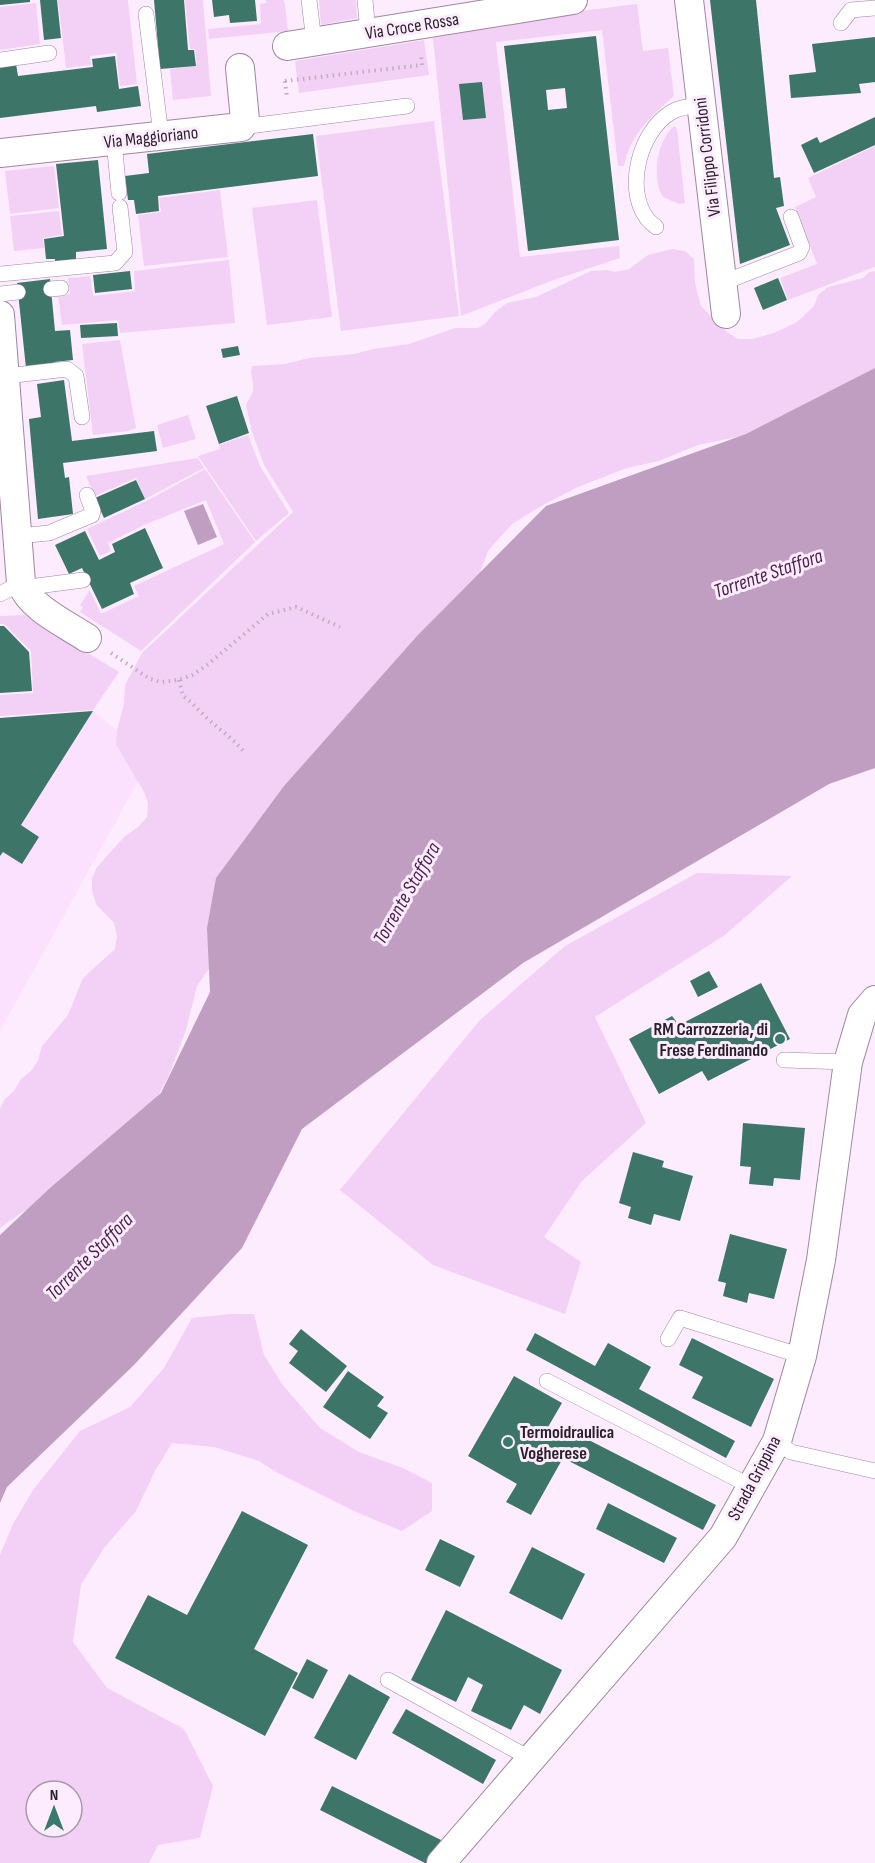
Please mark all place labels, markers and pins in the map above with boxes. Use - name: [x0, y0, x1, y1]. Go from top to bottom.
- place label: RM Carrozzeria, di Frese Ferdinando: [654, 1019, 768, 1061]
- marker: RM Carrozzeria, di Frese Ferdinando: [773, 1032, 787, 1046]
- place label: Termoidraulica Vogherese: [520, 1422, 614, 1464]
- marker: Termoidraulica Vogherese: [501, 1435, 515, 1449]

